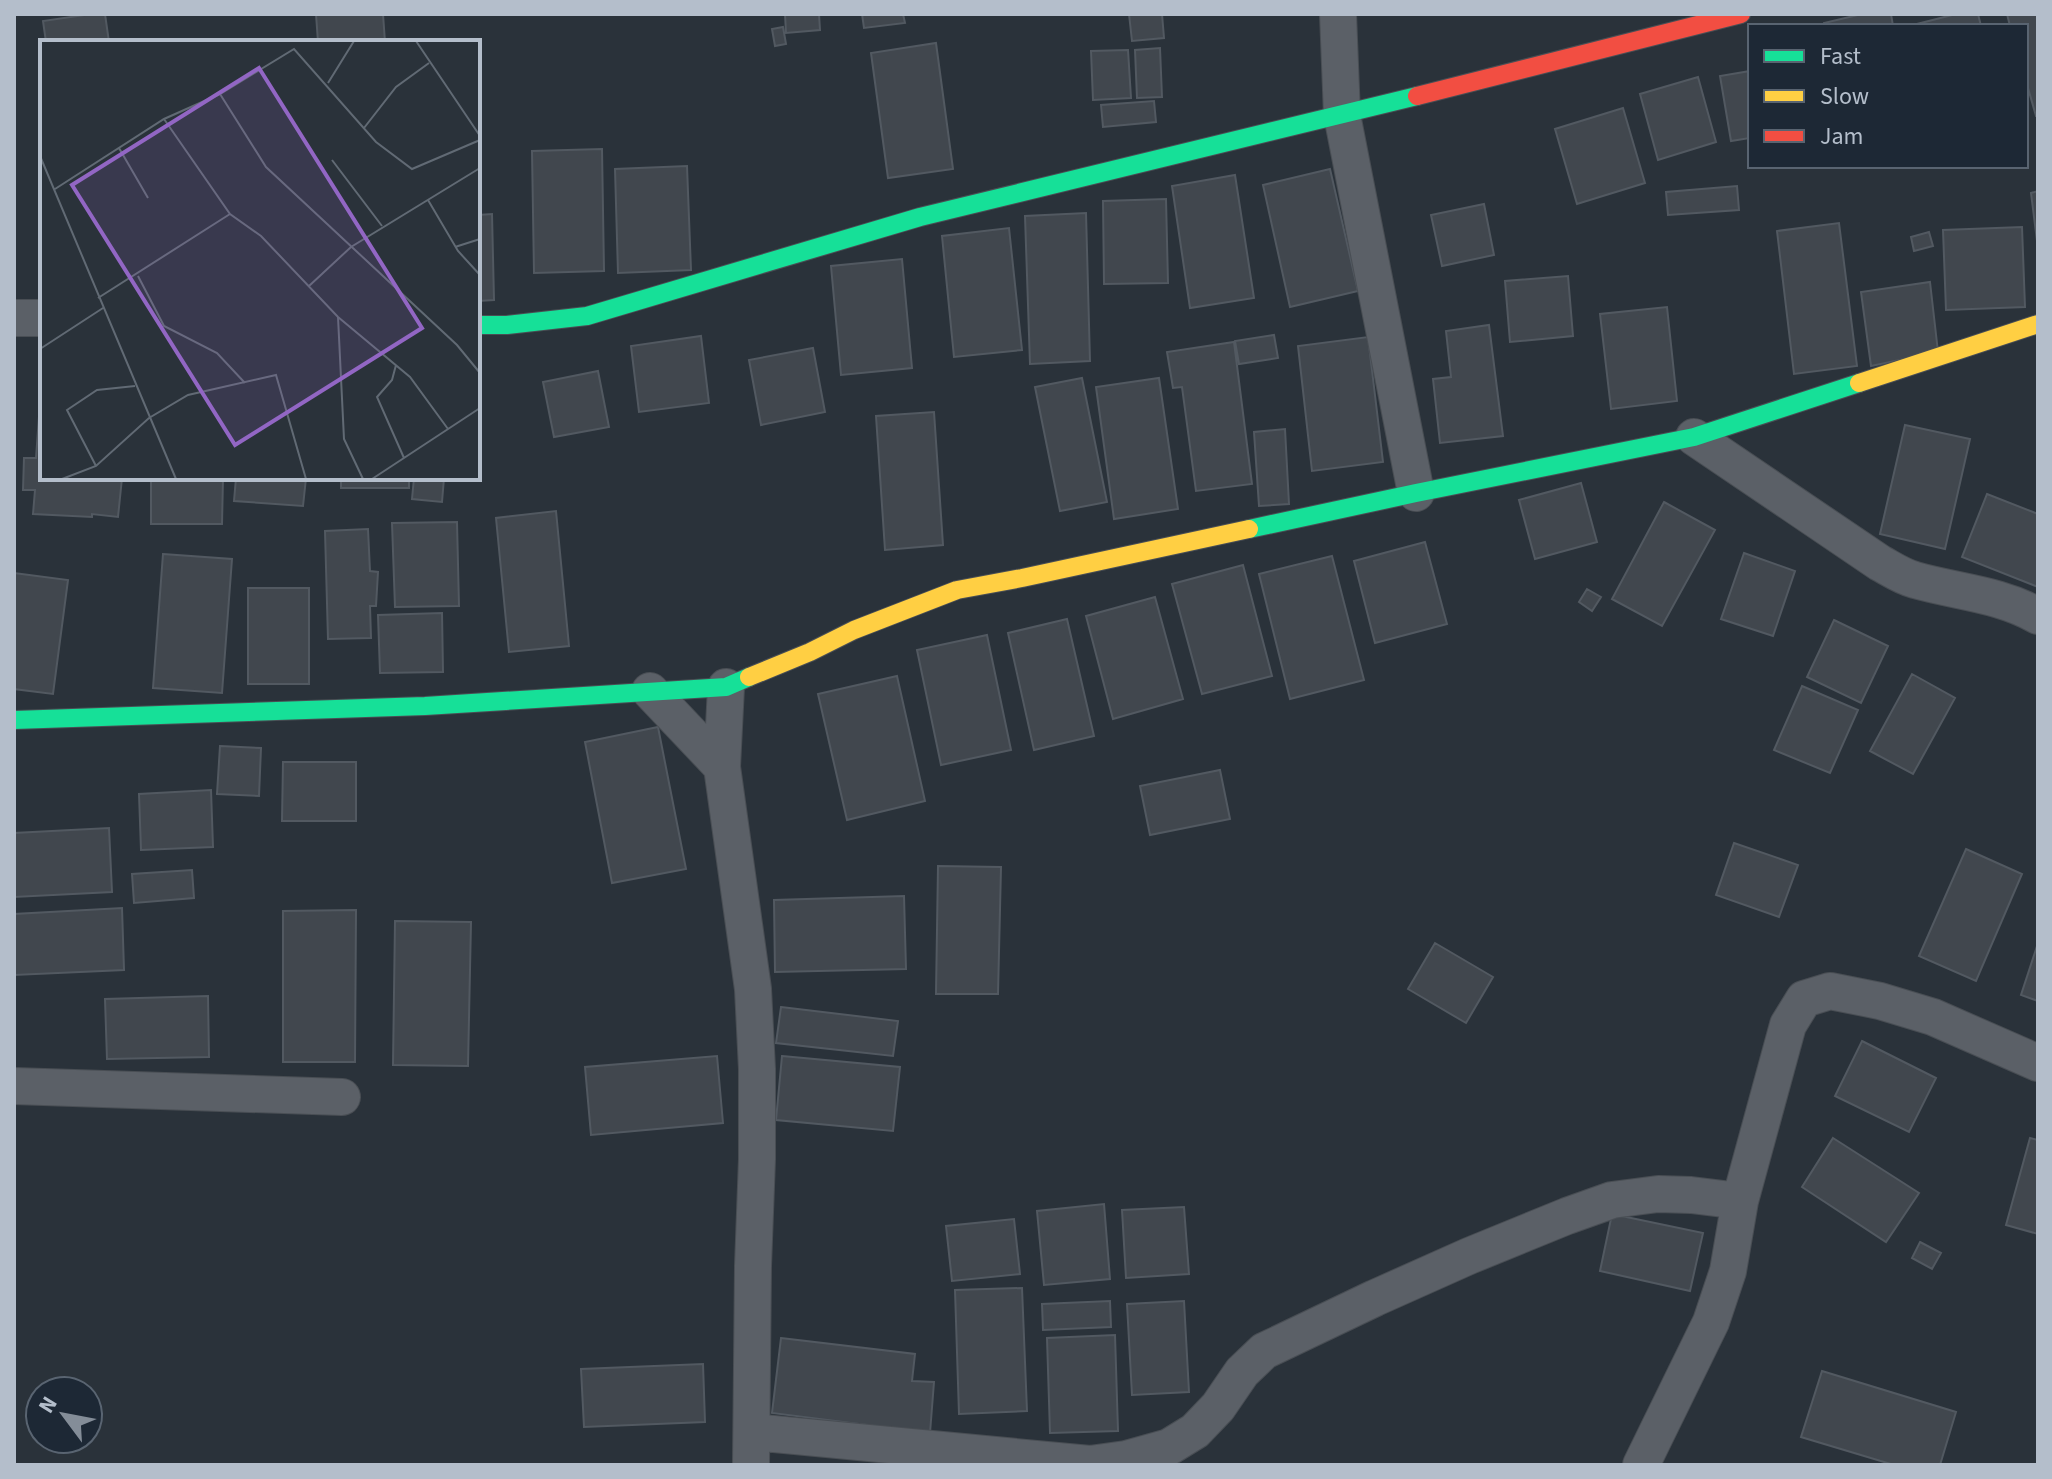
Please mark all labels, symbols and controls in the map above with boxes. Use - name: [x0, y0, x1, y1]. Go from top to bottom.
- legend: [1748, 24, 2028, 168]
- text: Fast: [1820, 39, 1861, 74]
- inset map: [40, 40, 480, 480]
- text: Slow: [1820, 79, 1869, 114]
- text: Jam: [1820, 119, 1864, 154]
- north arrow: [24, 1375, 104, 1455]
- text: N: [30, 1390, 65, 1420]

